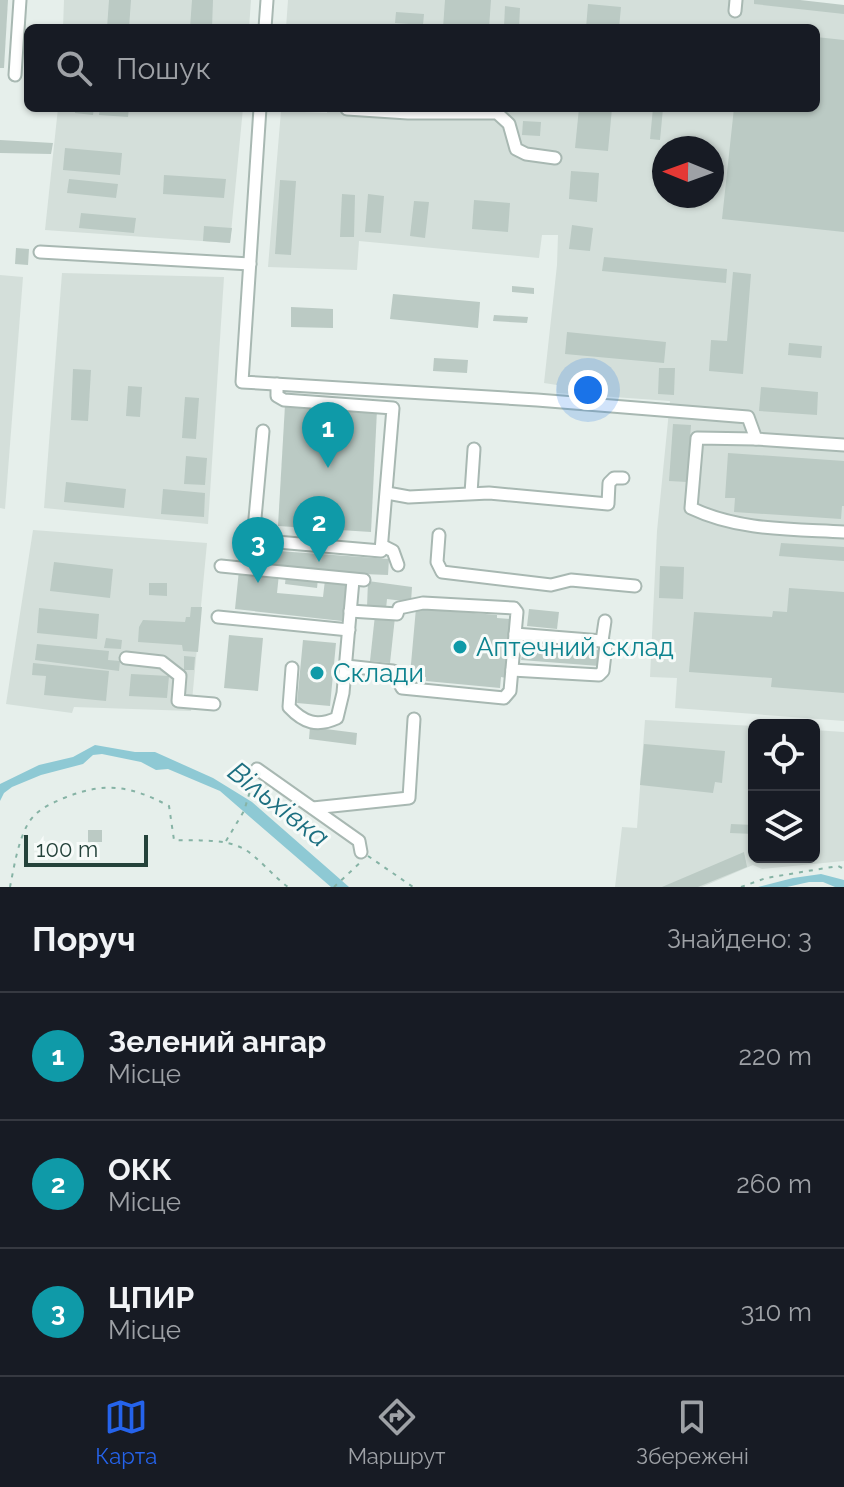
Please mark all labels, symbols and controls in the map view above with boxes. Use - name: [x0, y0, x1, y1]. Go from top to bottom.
- search box: [24, 24, 820, 112]
- icon: search: [52, 46, 96, 90]
- text: Пошук: [116, 51, 211, 86]
- north arrow: [652, 136, 724, 208]
- your location: [568, 370, 608, 410]
- pin: 1: [302, 402, 354, 468]
- pin: 2: [293, 496, 345, 562]
- pin: 3: [232, 517, 284, 583]
- place label: Аптечний склад: [476, 632, 674, 662]
- marker: Аптечний склад: [451, 638, 469, 656]
- place label: Склади: [333, 658, 424, 688]
- marker: Склади: [308, 664, 326, 682]
- map controls: [748, 719, 820, 863]
- button: locate: [748, 719, 820, 791]
- water label: Вільхівка: [222, 755, 336, 854]
- button: layers: [748, 791, 820, 863]
- scale bar: [24, 831, 148, 867]
- text: 100 m: [36, 836, 98, 862]
- text: Поруч: [32, 919, 136, 959]
- text: Знайдено: 3: [667, 924, 812, 954]
- text: Зелений ангар: [108, 1024, 326, 1059]
- text: 1: [52, 1041, 64, 1071]
- text: 220 m: [738, 1041, 812, 1071]
- text: Місце: [108, 1059, 181, 1089]
- text: ОКК: [108, 1152, 172, 1187]
- text: 2: [51, 1169, 65, 1199]
- text: 260 m: [736, 1169, 812, 1199]
- text: Місце: [108, 1187, 181, 1217]
- text: ЦПИР: [108, 1280, 194, 1315]
- text: 3: [51, 1297, 65, 1327]
- text: 310 m: [741, 1297, 812, 1327]
- text: Місце: [108, 1315, 181, 1345]
- tab: Карта: [95, 1395, 157, 1469]
- tab: Маршрут: [348, 1395, 446, 1469]
- tab: Збережені: [636, 1395, 749, 1469]

